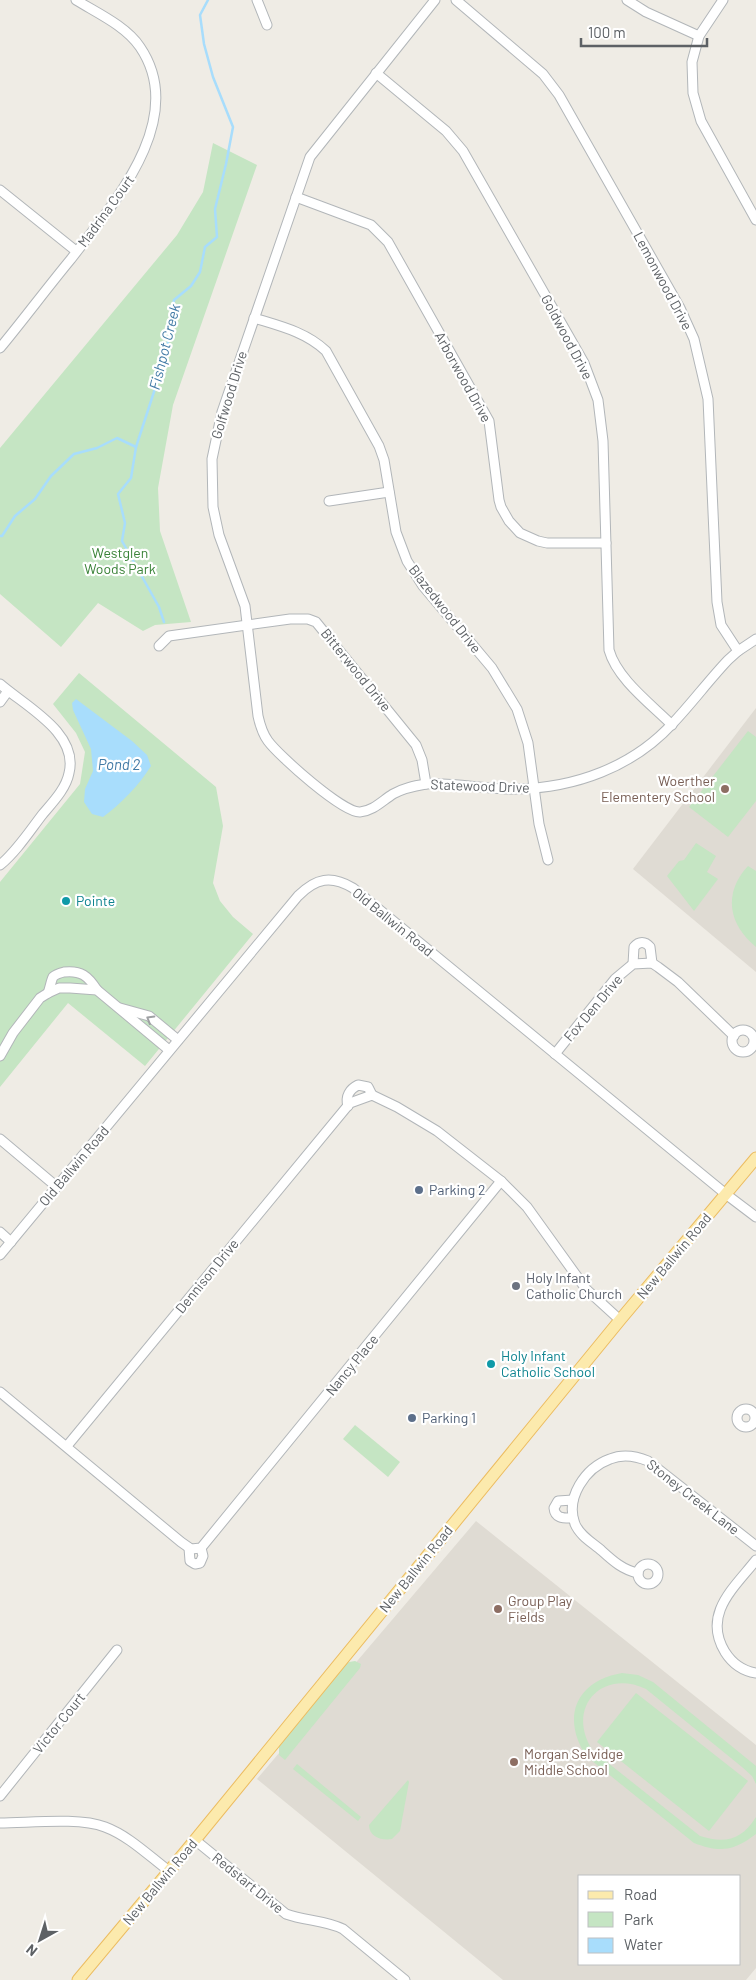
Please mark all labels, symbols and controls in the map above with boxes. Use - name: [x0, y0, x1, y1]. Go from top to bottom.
- scale bar: [581, 15, 707, 47]
- text: 100 m: [588, 23, 626, 41]
- street label: Madrina Court: [74, 171, 137, 250]
- street label: Lemonwood Drive: [630, 229, 696, 333]
- street label: Goldwood Drive: [538, 291, 597, 382]
- water label: Fishpot Creek: [145, 301, 184, 391]
- street label: Arborwood Drive: [432, 328, 495, 425]
- street label: Golfwood Drive: [207, 349, 250, 441]
- park label: Westglen Woods Park: [84, 544, 156, 577]
- street label: Blazedwood Drive: [406, 561, 485, 656]
- street label: Bitterwood Drive: [318, 625, 395, 715]
- water label: Pond 2: [98, 755, 141, 773]
- place label: Woerther Elementery School: [601, 772, 715, 805]
- street label: Statewood Drive: [430, 775, 530, 796]
- marker: Woerther Elementery School: [719, 783, 731, 795]
- street label: Old Ballwin Road: [349, 884, 437, 960]
- place label: Pointe: [76, 892, 115, 909]
- marker: Pointe: [60, 895, 72, 907]
- street label: Fox Den Drive: [560, 971, 625, 1045]
- one-way arrow: [147, 1015, 156, 1025]
- street label: Old Ballwin Road: [35, 1122, 112, 1209]
- place label: Parking 2: [429, 1181, 485, 1198]
- marker: Parking 2: [413, 1184, 425, 1196]
- street label: New Ballwin Road: [633, 1209, 714, 1302]
- street label: Dennison Drive: [171, 1235, 242, 1316]
- place label: Holy Infant Catholic Church: [526, 1269, 622, 1302]
- marker: Holy Infant Catholic Church: [510, 1280, 522, 1292]
- street label: Nancy Place: [322, 1331, 381, 1399]
- place label: Holy Infant Catholic School: [501, 1347, 595, 1380]
- marker: Holy Infant Catholic School: [485, 1358, 497, 1370]
- place label: Parking 1: [422, 1409, 476, 1426]
- marker: Parking 1: [406, 1412, 418, 1424]
- street label: Stoney Creek Lane: [644, 1455, 743, 1538]
- street label: New Ballwin Road: [375, 1522, 456, 1616]
- place label: Group Play Fields: [508, 1592, 573, 1625]
- marker: Group Play Fields: [492, 1603, 504, 1615]
- street label: Victor Court: [29, 1689, 88, 1757]
- place label: Morgan Selvidge Middle School: [524, 1745, 623, 1778]
- marker: Morgan Selvidge Middle School: [508, 1756, 520, 1768]
- street label: New Ballwin Road: [119, 1835, 200, 1928]
- street label: Redstart Drive: [209, 1849, 287, 1917]
- legend: [578, 1875, 741, 1965]
- text: Road: [624, 1885, 657, 1903]
- text: Park: [624, 1910, 654, 1928]
- north arrow: [15, 1915, 65, 1965]
- text: Water: [624, 1935, 663, 1953]
- text: N: [23, 1941, 40, 1960]

